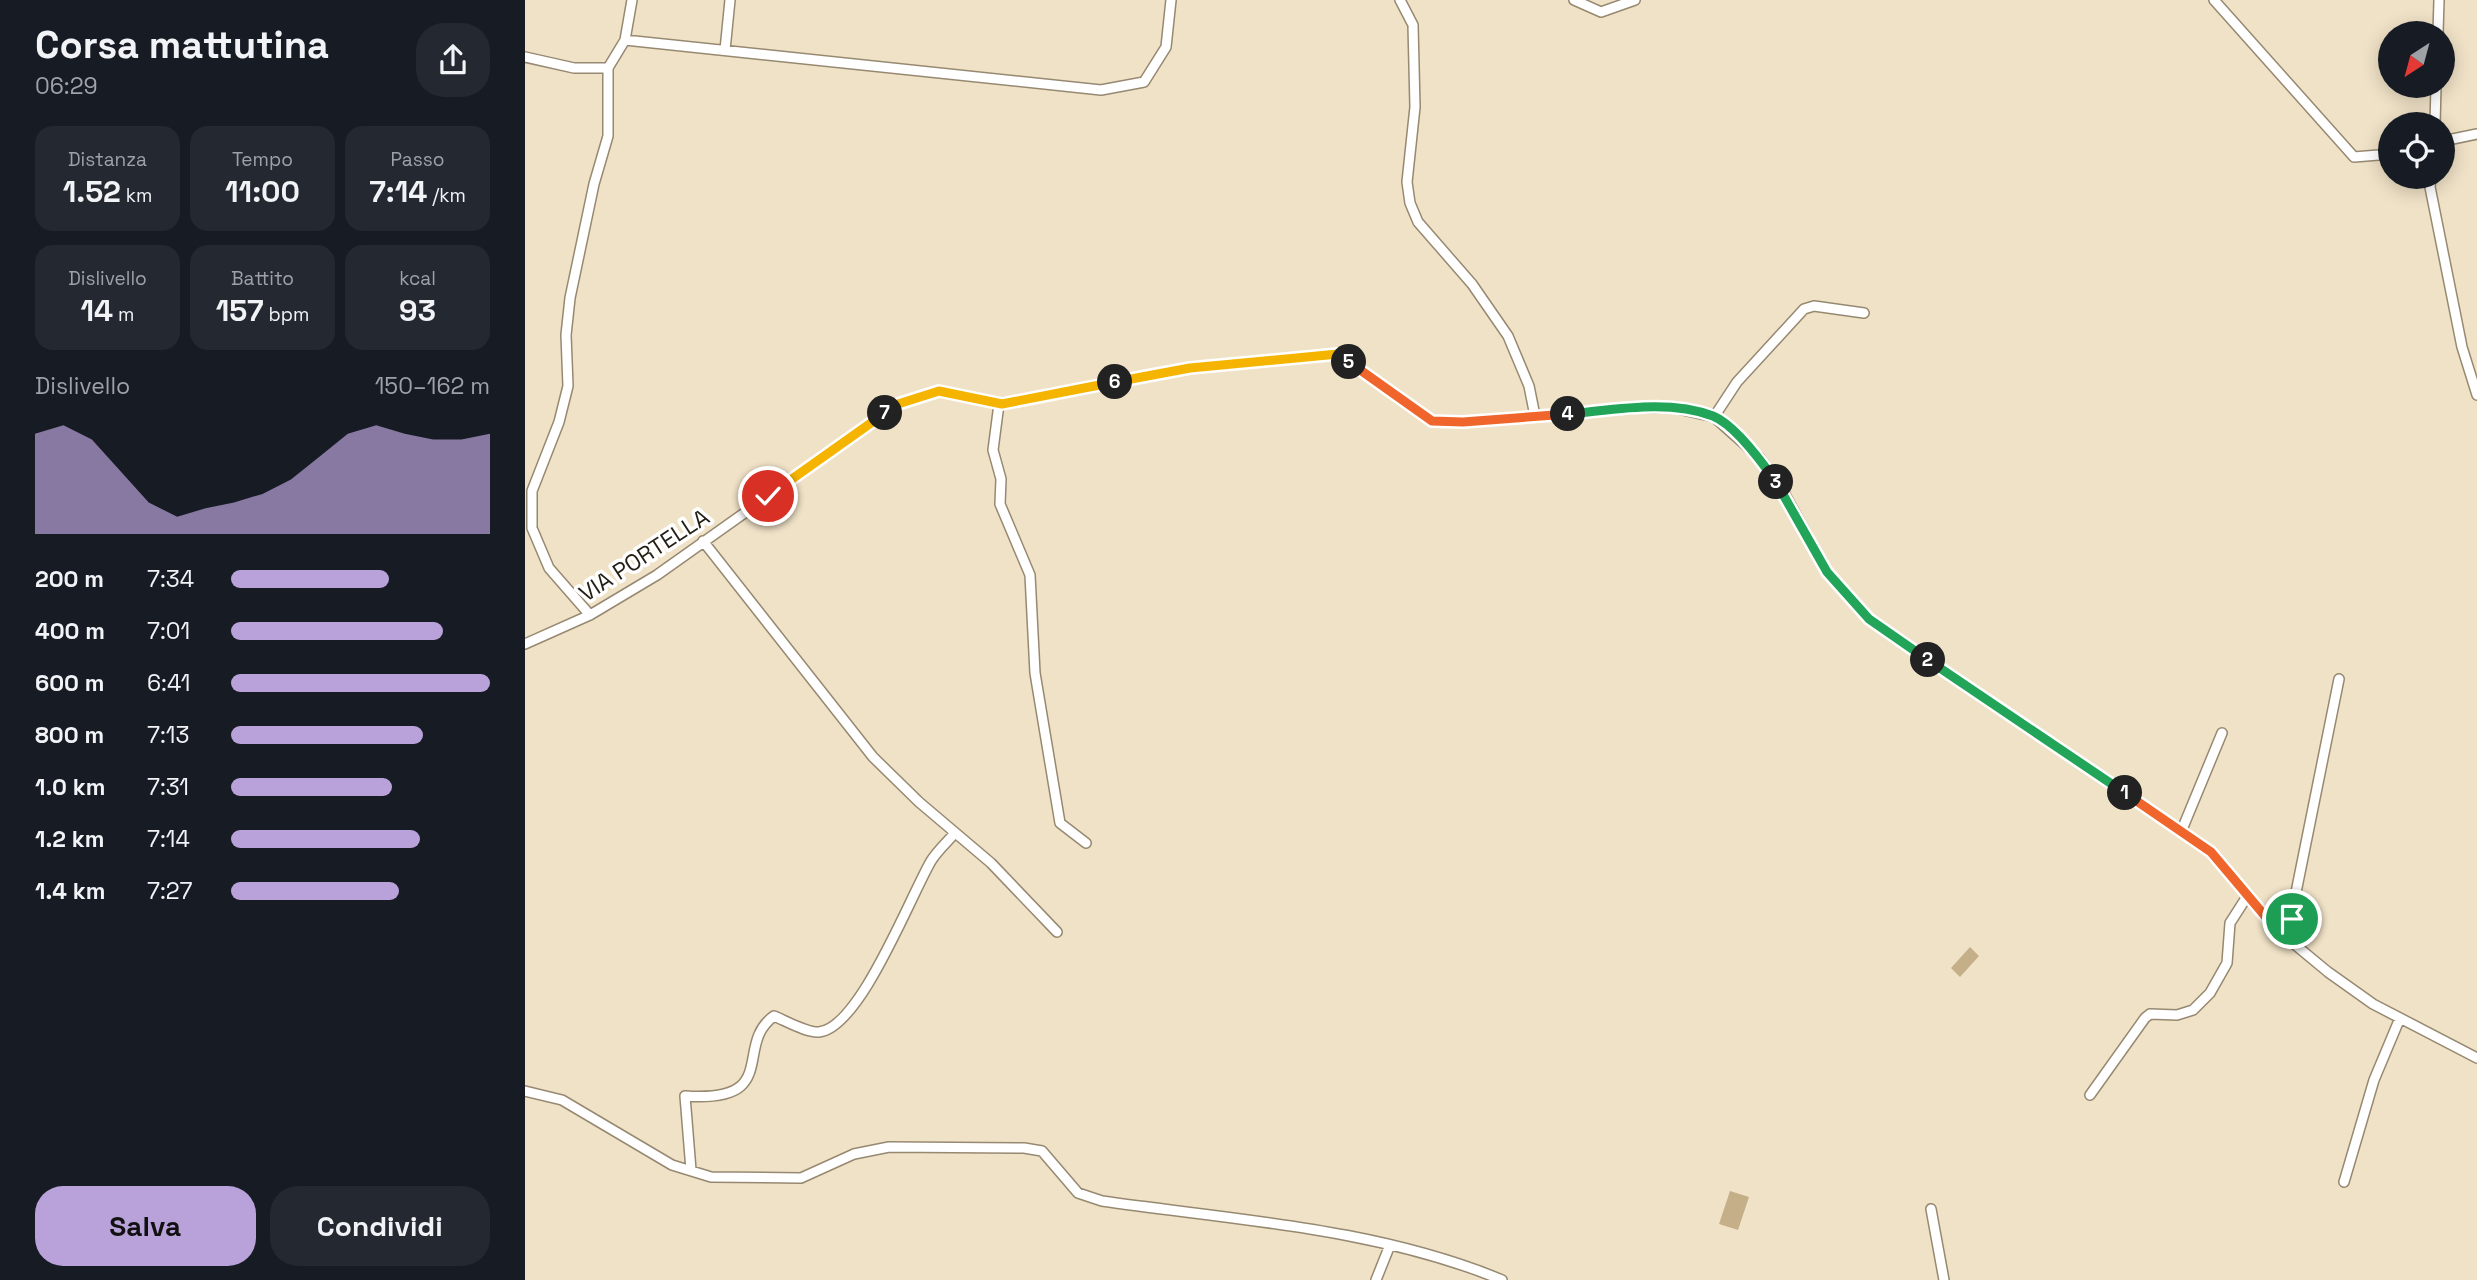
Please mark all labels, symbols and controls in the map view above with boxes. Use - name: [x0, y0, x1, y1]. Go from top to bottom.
- text: Corsa mattutina: [35, 21, 329, 69]
- north arrow: [2378, 21, 2455, 98]
- map controls: [2378, 21, 2455, 189]
- button: share: [416, 23, 490, 97]
- text: 06:29: [35, 71, 98, 101]
- button: locate: [2378, 112, 2455, 189]
- text: Distanza: [68, 147, 147, 172]
- text: Tempo: [232, 147, 293, 172]
- text: Passo: [391, 147, 444, 172]
- text: 1.52: [63, 172, 121, 211]
- text: 11:00: [225, 172, 300, 211]
- text: 7:14: [369, 172, 427, 211]
- text: km: [121, 183, 152, 208]
- text: /km: [427, 183, 466, 208]
- text: Dislivello: [68, 266, 147, 291]
- text: Battito: [231, 266, 294, 291]
- text: kcal: [399, 266, 436, 291]
- text: 14: [81, 291, 113, 330]
- text: 157: [216, 291, 264, 330]
- text: 93: [399, 291, 436, 330]
- text: m: [113, 302, 134, 327]
- text: bpm: [264, 302, 309, 327]
- pin: 5: [1331, 344, 1367, 380]
- text: 5: [1343, 349, 1354, 374]
- pin: 6: [1097, 364, 1133, 400]
- text: 6: [1109, 369, 1120, 394]
- text: Dislivello: [35, 371, 130, 401]
- text: 150–162 m: [375, 371, 490, 401]
- pin: 7: [867, 396, 903, 430]
- pin: 4: [1551, 396, 1585, 432]
- text: 7: [879, 400, 890, 425]
- text: 4: [1561, 401, 1574, 426]
- pin: 3: [1759, 464, 1793, 500]
- pin: [738, 466, 798, 526]
- text: 3: [1770, 469, 1781, 494]
- icon: check: [749, 477, 787, 515]
- street label: VIA PORTELLA: [573, 502, 715, 608]
- text: 200 m: [35, 564, 104, 594]
- text: 7:34: [147, 564, 194, 594]
- text: 400 m: [35, 616, 105, 646]
- text: 7:01: [147, 616, 190, 646]
- pin: 2: [1911, 642, 1945, 678]
- text: 2: [1922, 647, 1933, 672]
- text: 600 m: [35, 668, 105, 698]
- text: 6:41: [147, 668, 190, 698]
- text: 800 m: [35, 720, 104, 750]
- text: 7:13: [147, 720, 189, 750]
- text: 1.0 km: [35, 772, 105, 802]
- text: 7:31: [147, 772, 189, 802]
- pin: 1: [2107, 776, 2143, 810]
- text: 1: [2120, 780, 2129, 805]
- text: 1.2 km: [35, 824, 104, 854]
- text: 7:14: [147, 824, 190, 854]
- text: 1.4 km: [35, 876, 105, 906]
- text: 7:27: [147, 876, 192, 906]
- pin: [2262, 889, 2322, 949]
- icon: arrive: [2273, 900, 2311, 938]
- button: Salva: [35, 1186, 256, 1266]
- button: Condividi: [270, 1186, 490, 1266]

